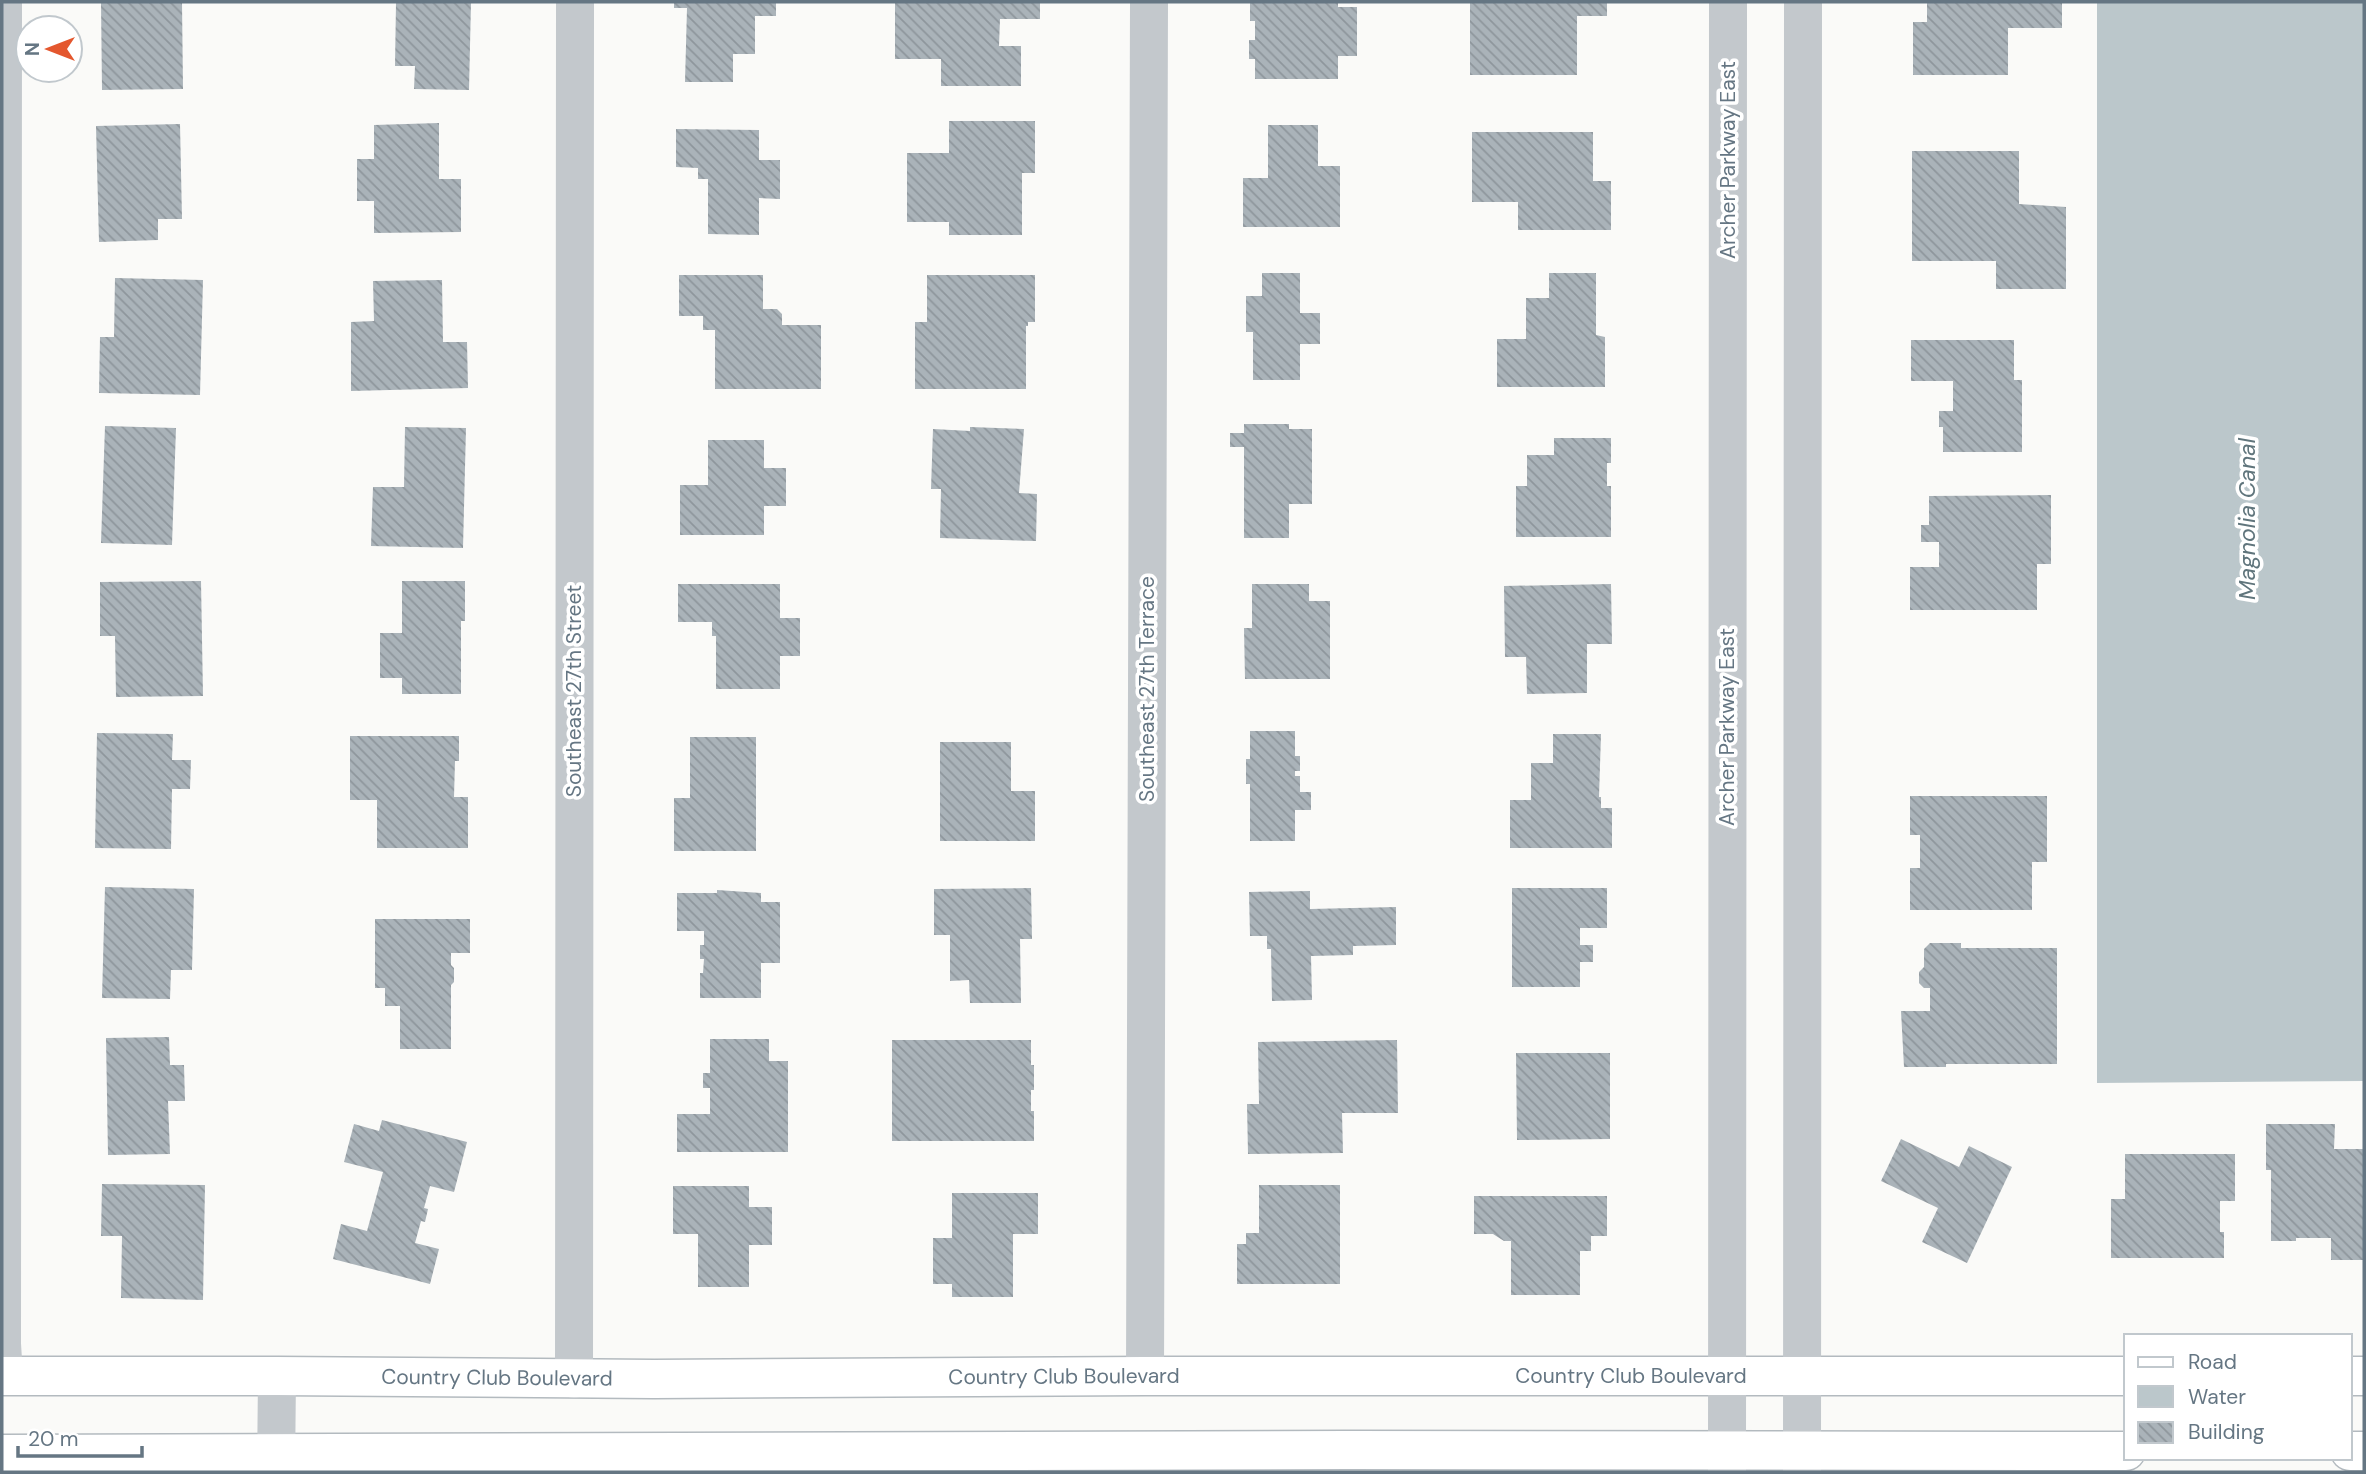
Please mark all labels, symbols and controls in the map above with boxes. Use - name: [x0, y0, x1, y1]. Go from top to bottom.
- north arrow: [14, 14, 84, 84]
- text: N: [20, 42, 45, 56]
- street label: Archer Parkway East: [1714, 61, 1742, 259]
- water label: Magnolia Canal: [2232, 437, 2262, 600]
- street label: Southeast 27th Terrace: [1133, 576, 1161, 802]
- street label: Southeast 27th Street: [560, 585, 588, 797]
- street label: Archer Parkway East: [1713, 628, 1741, 826]
- legend: [2124, 1334, 2352, 1460]
- text: Road: [2188, 1348, 2237, 1376]
- street label: Country Club Boulevard: [948, 1362, 1180, 1391]
- street label: Country Club Boulevard: [1515, 1362, 1747, 1390]
- street label: Country Club Boulevard: [381, 1363, 613, 1393]
- text: Water: [2188, 1383, 2246, 1411]
- scale bar: [18, 1414, 142, 1458]
- text: Building: [2188, 1418, 2265, 1446]
- text: 20 m: [28, 1425, 79, 1453]

